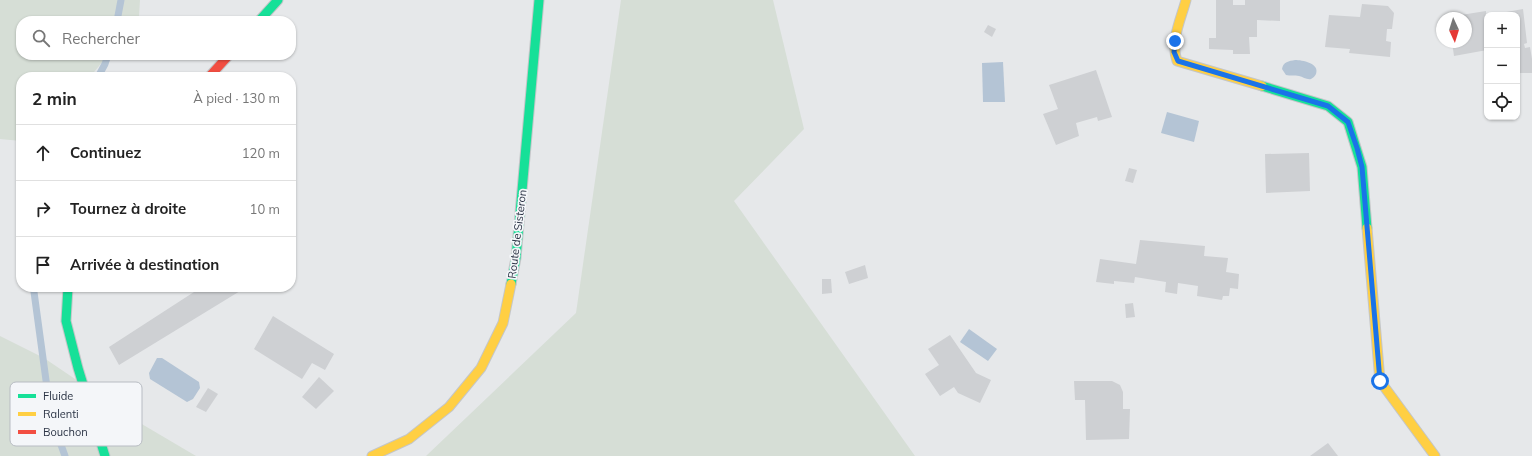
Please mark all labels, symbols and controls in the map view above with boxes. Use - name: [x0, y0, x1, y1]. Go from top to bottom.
- north arrow: [1436, 12, 1472, 48]
- map controls: [1484, 12, 1520, 120]
- button: +: [1484, 12, 1520, 48]
- search box: [16, 16, 296, 60]
- icon: search: [30, 27, 52, 49]
- text: Rechercher: [62, 29, 140, 48]
- route end: [1166, 32, 1184, 50]
- button: −: [1484, 48, 1520, 84]
- button: locate: [1484, 84, 1520, 120]
- text: 2 min: [32, 88, 77, 109]
- text: À pied · 130 m: [193, 90, 280, 106]
- icon: ahead: [32, 142, 54, 164]
- text: Continuez: [70, 143, 141, 162]
- text: 120 m: [242, 145, 280, 161]
- street label: Route de Sisteron: [505, 189, 529, 279]
- icon: right: [32, 198, 54, 220]
- text: Tournez à droite: [70, 199, 186, 218]
- text: 10 m: [250, 201, 280, 217]
- icon: arrive: [32, 254, 54, 276]
- text: Arrivée à destination: [70, 255, 219, 274]
- route start: [1371, 372, 1389, 390]
- legend: [10, 382, 142, 446]
- text: Fluide: [43, 389, 73, 403]
- text: Ralenti: [43, 407, 79, 421]
- text: Bouchon: [43, 425, 88, 439]

